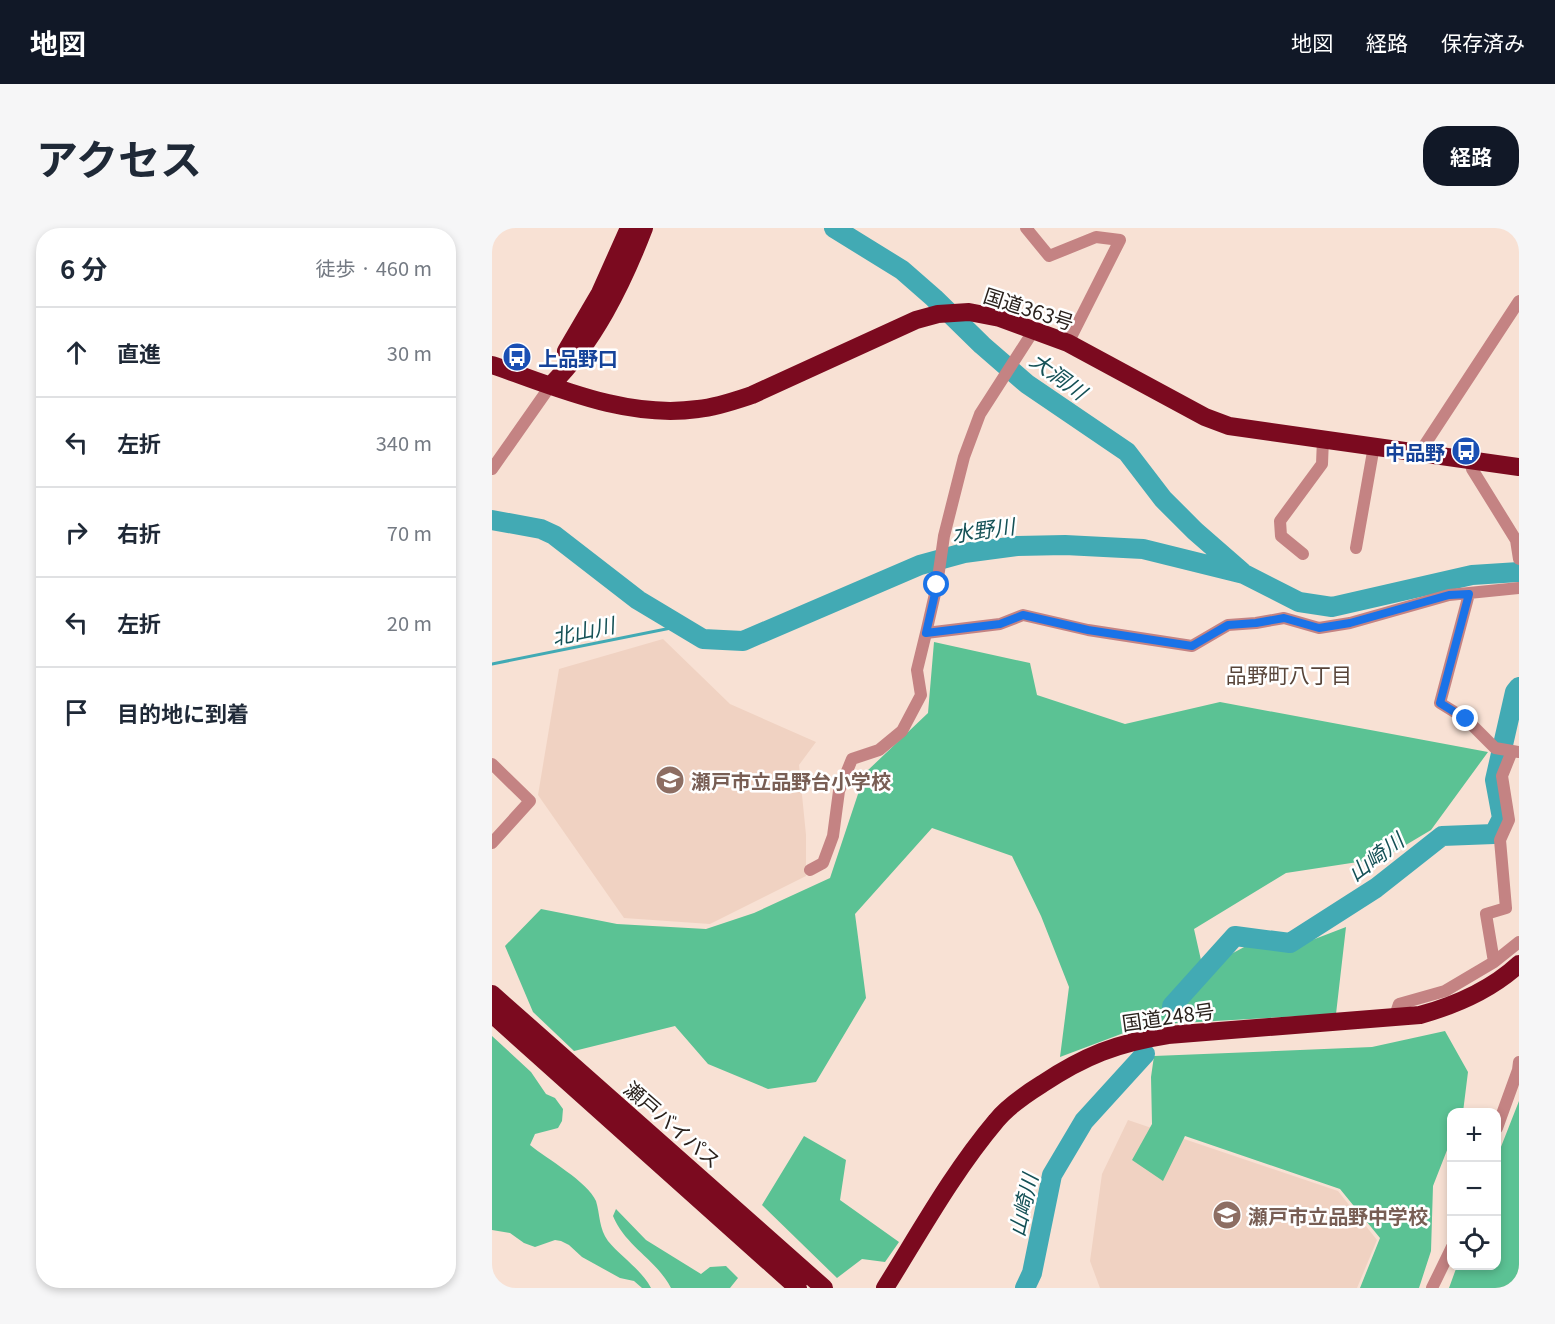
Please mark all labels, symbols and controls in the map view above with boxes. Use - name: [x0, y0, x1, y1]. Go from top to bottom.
- text: 地図: [30, 22, 86, 62]
- text: 地図: [1291, 27, 1333, 57]
- text: 経路: [1366, 27, 1408, 57]
- text: 保存済み: [1441, 27, 1525, 57]
- text: アクセス: [36, 126, 202, 187]
- button: 経路: [1423, 126, 1519, 186]
- text: 6 分: [60, 249, 107, 286]
- text: 徒歩 · 460 m: [316, 253, 432, 282]
- street label: 国道363号: [980, 280, 1078, 336]
- icon: ahead: [60, 336, 93, 369]
- text: 直進: [117, 336, 161, 368]
- text: 30 m: [387, 338, 432, 367]
- bus stop icon: 上品野口: [501, 341, 533, 373]
- place label: 上品野口: [538, 343, 618, 372]
- water label: 大洞川: [1025, 344, 1095, 407]
- icon: left: [60, 426, 93, 459]
- text: 左折: [117, 426, 161, 458]
- text: 340 m: [376, 428, 432, 457]
- bus stop icon: 中品野: [1450, 435, 1482, 467]
- place label: 中品野: [1385, 437, 1445, 466]
- water label: 水野川: [950, 509, 1018, 548]
- icon: right: [60, 516, 93, 549]
- text: 右折: [117, 516, 161, 548]
- text: 70 m: [387, 518, 432, 547]
- route start: [923, 571, 949, 597]
- icon: left: [60, 606, 93, 639]
- text: 左折: [117, 606, 161, 638]
- text: 20 m: [387, 608, 432, 637]
- water label: 北山川: [549, 608, 619, 651]
- district label: 品野町八丁目: [1226, 659, 1352, 689]
- icon: arrive: [60, 696, 93, 729]
- text: 目的地に到着: [117, 696, 249, 728]
- route end: [1452, 705, 1478, 731]
- school or university icon: 瀬戸市立品野台小学校: [654, 764, 686, 796]
- place label: 瀬戸市立品野台小学校: [691, 766, 891, 795]
- water label: 山崎川: [1341, 824, 1411, 887]
- street label: 国道248号: [1120, 995, 1216, 1037]
- street label: 瀬戸バイパス: [618, 1074, 728, 1174]
- map controls: [1447, 1108, 1501, 1270]
- button: +: [1447, 1108, 1501, 1162]
- button: −: [1447, 1162, 1501, 1216]
- water label: 山崎川: [1000, 1169, 1044, 1239]
- school or university icon: 瀬戸市立品野中学校: [1211, 1199, 1243, 1231]
- place label: 瀬戸市立品野中学校: [1248, 1201, 1428, 1230]
- button: locate: [1447, 1216, 1501, 1270]

